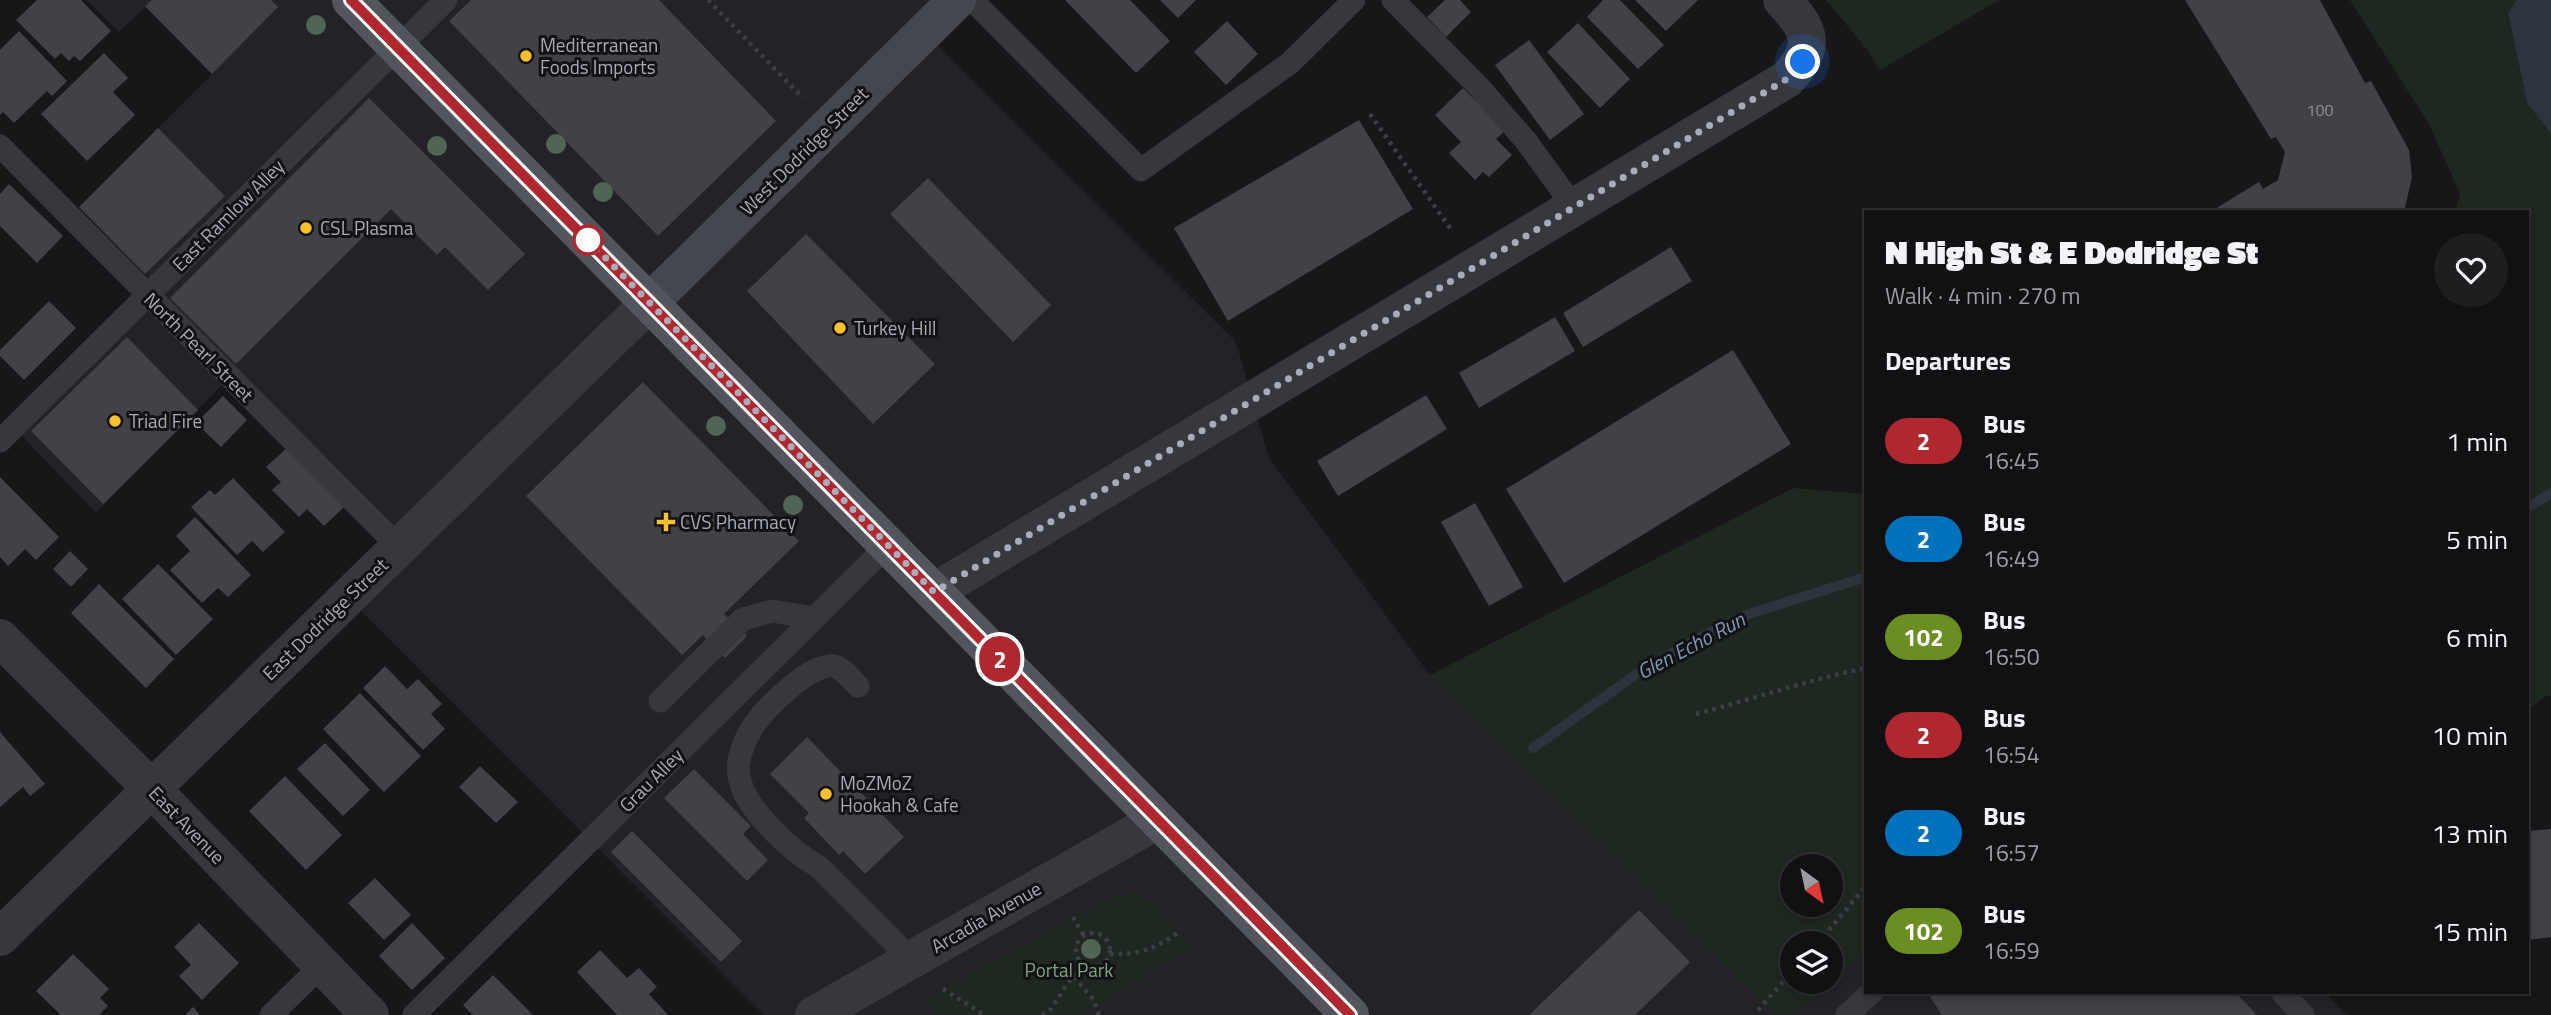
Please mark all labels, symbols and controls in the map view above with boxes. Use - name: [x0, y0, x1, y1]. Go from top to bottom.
- place label: Mediterranean Foods Imports: [540, 30, 658, 81]
- your location: [1785, 44, 1820, 79]
- marker: Mediterranean Foods Imports: [518, 48, 534, 64]
- street label: West Dodridge Street: [733, 80, 875, 221]
- house number: 100: [2307, 98, 2333, 122]
- street label: East Ramlow Alley: [165, 152, 290, 277]
- place label: CSL Plasma: [320, 213, 414, 242]
- marker: CSL Plasma: [298, 220, 314, 236]
- unlabelled marker: [573, 225, 603, 255]
- text: N High St & E Dodridge St: [1885, 227, 2258, 277]
- button: heart: [2434, 233, 2508, 307]
- text: Walk · 4 min · 270 m: [1885, 278, 2081, 313]
- street label: North Pearl Street: [138, 285, 261, 408]
- place label: Turkey Hill: [854, 313, 936, 342]
- marker: Turkey Hill: [832, 320, 848, 336]
- text: Departures: [1885, 341, 2011, 380]
- text: Bus: [1983, 404, 2025, 443]
- place label: Triad Fire: [129, 406, 202, 435]
- marker: Triad Fire: [107, 413, 123, 429]
- text: 1 min: [2446, 422, 2508, 461]
- text: 2: [1917, 423, 1930, 459]
- text: 16:45: [1983, 443, 2040, 478]
- text: Bus: [1983, 502, 2025, 541]
- place label: CVS Pharmacy: [680, 507, 796, 536]
- marker: CVS Pharmacy: [658, 514, 674, 530]
- text: 5 min: [2446, 520, 2508, 559]
- text: 2: [1917, 521, 1930, 557]
- text: 16:49: [1983, 541, 2040, 576]
- street label: East Dodridge Street: [255, 551, 394, 687]
- text: Bus: [1983, 600, 2025, 639]
- water label: Glen Echo Run: [1631, 603, 1751, 687]
- text: 6 min: [2446, 618, 2508, 657]
- text: 102: [1903, 619, 1944, 655]
- line badge: 2: [977, 636, 1023, 682]
- text: 16:50: [1983, 639, 2040, 674]
- text: 2: [993, 641, 1007, 677]
- text: Bus: [1983, 698, 2025, 737]
- text: 10 min: [2432, 716, 2508, 755]
- text: 2: [1917, 717, 1930, 753]
- text: 16:54: [1983, 737, 2040, 772]
- street label: Grau Alley: [612, 741, 689, 818]
- place label: MoZMoZ Hookah & Cafe: [840, 768, 959, 819]
- street label: East Avenue: [142, 779, 232, 870]
- marker: MoZMoZ Hookah & Cafe: [818, 786, 834, 802]
- text: Bus: [1983, 796, 2025, 835]
- text: 13 min: [2432, 814, 2508, 853]
- text: 2: [1917, 815, 1930, 851]
- text: 16:57: [1983, 835, 2040, 870]
- north arrow: [1780, 854, 1843, 917]
- map controls: [1780, 854, 1843, 994]
- street label: Arcadia Avenue: [925, 873, 1046, 960]
- text: Bus: [1983, 894, 2025, 933]
- text: 15 min: [2432, 912, 2508, 951]
- text: 102: [1903, 913, 1944, 949]
- button: layers: [1780, 931, 1843, 994]
- text: 16:59: [1983, 933, 2040, 968]
- park label: Portal Park: [1025, 955, 1113, 984]

